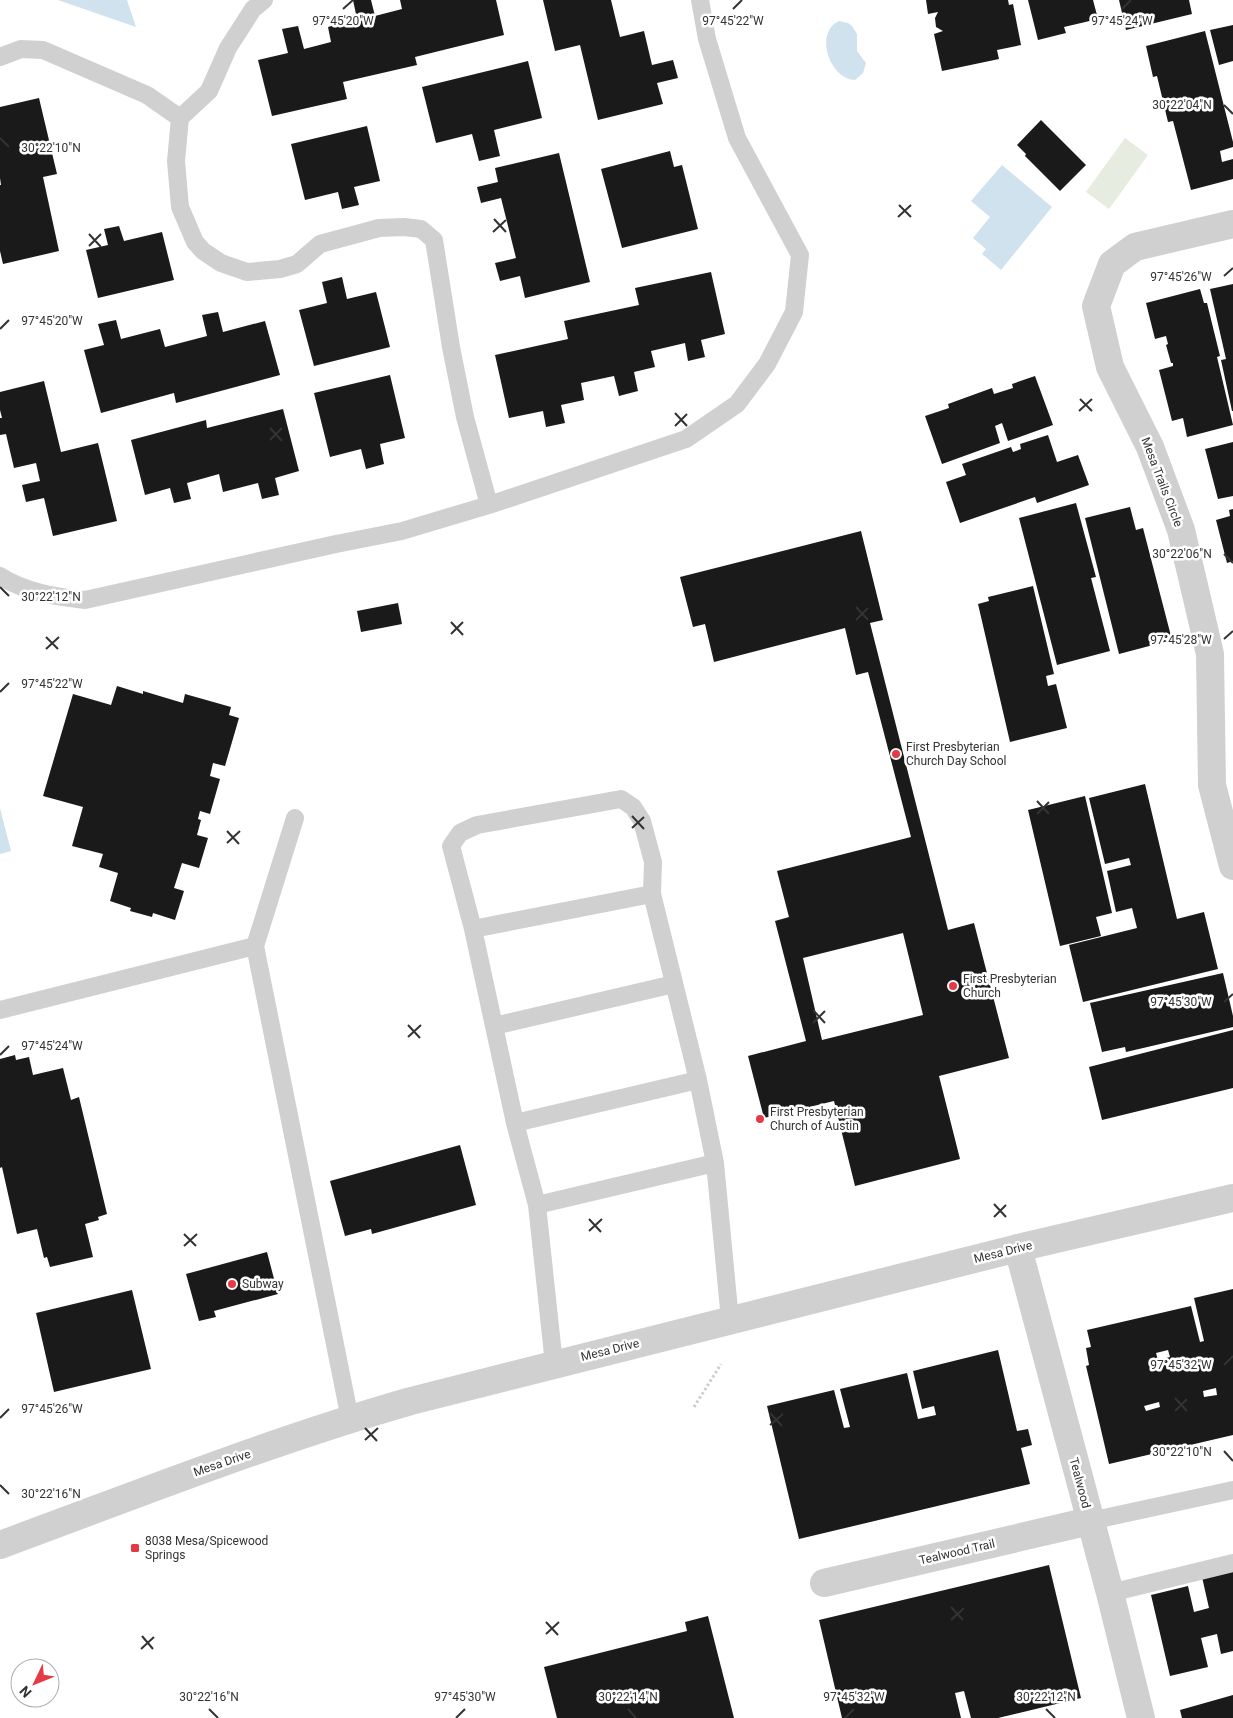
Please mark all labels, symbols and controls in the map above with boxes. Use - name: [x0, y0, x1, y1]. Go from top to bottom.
- text: 97°45'20"W: [312, 14, 374, 28]
- text: 97°45'22"W: [702, 14, 764, 28]
- text: 97°45'24"W: [1091, 14, 1153, 28]
- text: 30°22'04"N: [1152, 98, 1212, 112]
- text: 30°22'10"N: [21, 141, 81, 155]
- text: 97°45'26"W: [1150, 270, 1212, 284]
- text: 97°45'20"W: [21, 314, 83, 328]
- street label: Mesa Trails Circle: [1139, 435, 1185, 529]
- text: 30°22'06"N: [1152, 547, 1212, 561]
- text: 30°22'12"N: [21, 590, 81, 604]
- text: 97°45'28"W: [1150, 633, 1212, 647]
- text: 97°45'22"W: [21, 677, 83, 691]
- place label: First Presbyterian Church Day School: [906, 740, 1006, 768]
- marker: First Presbyterian Church Day School: [890, 748, 902, 760]
- place label: First Presbyterian Church: [963, 972, 1057, 1000]
- marker: First Presbyterian Church: [947, 980, 959, 992]
- text: 97°45'30"W: [1150, 995, 1212, 1009]
- text: 97°45'24"W: [21, 1039, 83, 1053]
- place label: First Presbyterian Church of Austin: [770, 1105, 864, 1133]
- marker: First Presbyterian Church of Austin: [754, 1113, 766, 1125]
- street label: Mesa Drive: [972, 1238, 1034, 1266]
- place label: Subway: [242, 1277, 284, 1291]
- marker: Subway: [226, 1278, 238, 1290]
- street label: Mesa Drive: [579, 1336, 641, 1364]
- text: 97°45'32"W: [1150, 1358, 1212, 1372]
- text: 97°45'26"W: [21, 1402, 83, 1416]
- text: 30°22'10"N: [1152, 1445, 1212, 1459]
- street label: Mesa Drive: [192, 1447, 252, 1479]
- street label: Tealwood: [1067, 1456, 1093, 1510]
- text: 30°22'16"N: [21, 1487, 81, 1501]
- place label: 8038 Mesa/Spicewood Springs: [145, 1534, 268, 1562]
- street label: Tealwood Trail: [918, 1536, 996, 1568]
- marker: 8038 Mesa/Spicewood Springs: [129, 1542, 141, 1554]
- north arrow: [10, 1658, 60, 1708]
- text: N: [16, 1683, 35, 1701]
- text: 30°22'16"N: [179, 1690, 239, 1704]
- text: 97°45'30"W: [434, 1690, 496, 1704]
- text: 30°22'14"N: [598, 1690, 658, 1704]
- text: 97°45'32"W: [823, 1690, 885, 1704]
- text: 30°22'12"N: [1016, 1690, 1076, 1704]

